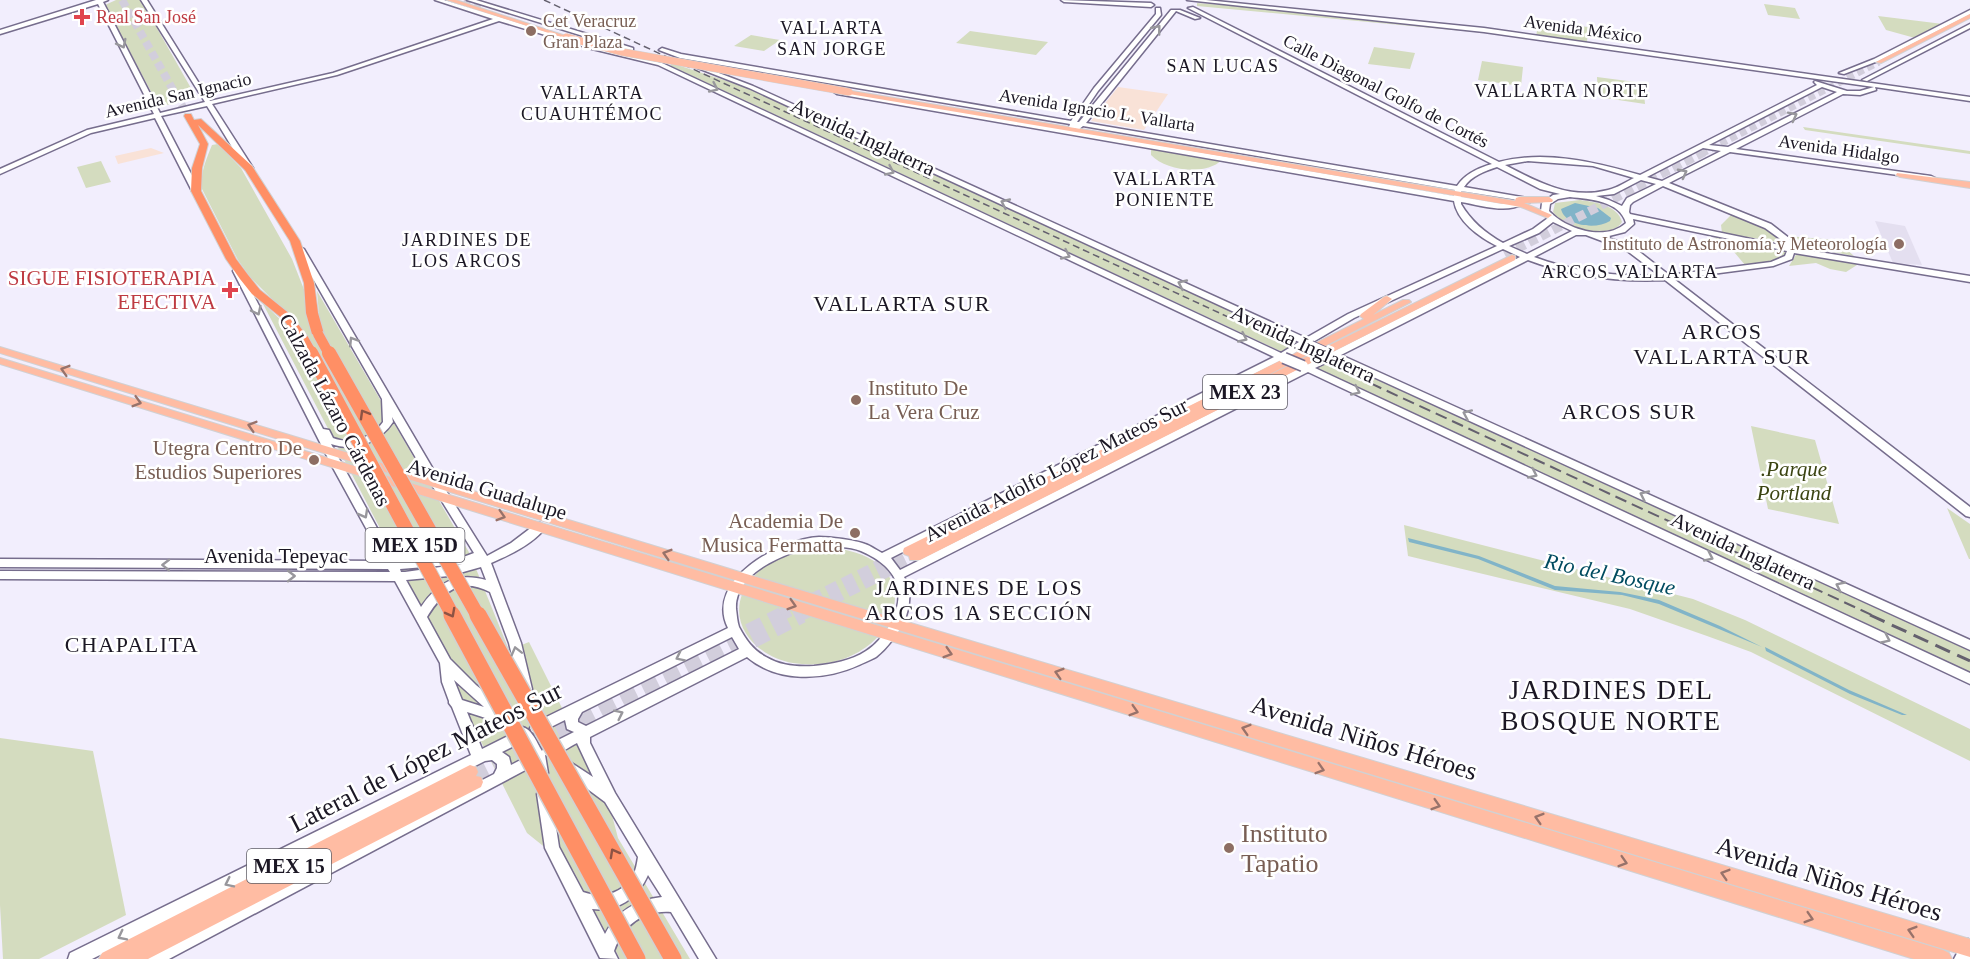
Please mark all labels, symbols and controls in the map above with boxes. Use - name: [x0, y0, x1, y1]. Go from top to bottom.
- place label: Real San José: [96, 7, 196, 27]
- marker: Real San José: [73, 8, 91, 26]
- place label: Cet Veracruz Gran Plaza: [543, 11, 636, 52]
- street label: Avenida México: [1523, 11, 1643, 47]
- district label: VALLARTA SAN JORGE: [777, 18, 887, 59]
- marker: Cet Veracruz Gran Plaza: [524, 24, 538, 38]
- one-way arrow: [1149, 25, 1160, 36]
- street label: Calle Diagonal Golfo de Cortés: [1280, 30, 1492, 152]
- one-way arrow: [115, 38, 126, 48]
- district label: SAN LUCAS: [1166, 56, 1280, 76]
- street label: Avenida San Ignacio: [103, 68, 253, 122]
- one-way arrow: [707, 81, 718, 93]
- district label: VALLARTA NORTE: [1474, 81, 1650, 101]
- district label: VALLARTA CUAUHTÉMOC: [521, 83, 663, 124]
- street label: Avenida Ignacio L. Vallarta: [998, 85, 1196, 135]
- street label: Avenida Inglaterra: [787, 93, 940, 181]
- one-way arrow: [1786, 112, 1797, 123]
- street label: Avenida Hidalgo: [1777, 131, 1901, 167]
- one-way arrow: [884, 164, 895, 176]
- one-way arrow: [1677, 168, 1688, 180]
- district label: VALLARTA PONIENTE: [1113, 169, 1217, 210]
- one-way arrow: [1000, 198, 1011, 210]
- district label: JARDINES DE LOS ARCOS: [402, 230, 532, 271]
- place label: Instituto de Astronomía y Meteorología: [1602, 234, 1887, 254]
- marker: Instituto de Astronomía y Meteorología: [1892, 237, 1906, 251]
- one-way arrow: [1060, 247, 1071, 259]
- district label: ARCOS VALLARTA: [1541, 262, 1719, 282]
- place label: SIGUE FISIOTERAPIA EFECTIVA: [8, 266, 217, 314]
- one-way arrow: [1177, 280, 1188, 292]
- marker: SIGUE FISIOTERAPIA EFECTIVA: [221, 281, 239, 299]
- district label: VALLARTA SUR: [813, 291, 991, 316]
- street label: Avenida Inglaterra: [1227, 300, 1380, 388]
- one-way arrow: [250, 305, 261, 316]
- street label: Calzada Lázaro Cárdenas: [274, 310, 396, 510]
- district label: ARCOS VALLARTA SUR: [1633, 319, 1811, 369]
- one-way arrow: [1236, 331, 1247, 343]
- one-way arrow: [348, 337, 360, 347]
- one-way arrow: [60, 365, 71, 377]
- road number: MEX 23: [1203, 375, 1287, 409]
- place label: Instituto De La Vera Cruz: [868, 376, 980, 424]
- one-way arrow: [1350, 384, 1361, 396]
- marker: Instituto De La Vera Cruz: [849, 393, 863, 407]
- street label: Avenida Adolfo López Mateos Sur: [920, 393, 1192, 547]
- one-way arrow: [131, 395, 141, 407]
- district label: ARCOS SUR: [1561, 399, 1697, 424]
- one-way arrow: [1462, 409, 1473, 421]
- one-way arrow: [360, 410, 371, 420]
- one-way arrow: [247, 421, 258, 433]
- place label: Utegra Centro De Estudios Superiores: [135, 436, 302, 484]
- marker: Utegra Centro De Estudios Superiores: [307, 453, 321, 467]
- street label: Avenida Guadalupe: [404, 453, 570, 525]
- park label: .Parque Portland: [1756, 457, 1832, 505]
- one-way arrow: [1526, 466, 1537, 478]
- one-way arrow: [1640, 490, 1651, 502]
- street label: Avenida Inglaterra: [1667, 507, 1820, 595]
- one-way arrow: [356, 508, 368, 518]
- one-way arrow: [495, 509, 506, 521]
- place label: Academia De Musica Fermatta: [701, 509, 844, 557]
- marker: Academia De Musica Fermatta: [848, 526, 862, 540]
- road number: MEX 15D: [366, 528, 464, 562]
- street label: Avenida Tepeyac: [204, 544, 348, 568]
- water label: Rio del Bosque: [1541, 548, 1678, 600]
- one-way arrow: [662, 549, 673, 561]
- one-way arrow: [1703, 549, 1714, 561]
- one-way arrow: [161, 558, 170, 571]
- one-way arrow: [287, 570, 296, 582]
- district label: JARDINES DE LOS ARCOS 1A SECCIÓN: [865, 575, 1093, 625]
- one-way arrow: [1836, 581, 1847, 593]
- one-way arrow: [786, 597, 797, 610]
- one-way arrow: [444, 607, 455, 617]
- district label: CHAPALITA: [65, 632, 199, 657]
- one-way arrow: [1879, 632, 1890, 644]
- one-way arrow: [511, 646, 524, 656]
- one-way arrow: [942, 646, 953, 658]
- one-way arrow: [676, 650, 687, 661]
- one-way arrow: [1054, 668, 1065, 680]
- street label: Lateral de López Mateos Sur: [285, 675, 567, 838]
- district label: JARDINES DEL BOSQUE NORTE: [1500, 675, 1722, 736]
- street label: Avenida Niños Héroes: [1247, 690, 1481, 786]
- one-way arrow: [1128, 704, 1139, 716]
- one-way arrow: [613, 710, 624, 721]
- one-way arrow: [1241, 724, 1252, 736]
- one-way arrow: [1314, 762, 1325, 774]
- one-way arrow: [1430, 798, 1441, 810]
- one-way arrow: [1534, 813, 1544, 825]
- place label: Instituto Tapatio: [1241, 819, 1328, 878]
- street label: Avenida Niños Héroes: [1712, 831, 1946, 927]
- marker: Instituto Tapatio: [1222, 841, 1236, 855]
- road number: MEX 15: [247, 849, 331, 883]
- one-way arrow: [610, 849, 621, 859]
- one-way arrow: [1617, 854, 1628, 867]
- one-way arrow: [1720, 869, 1731, 881]
- one-way arrow: [224, 875, 235, 887]
- one-way arrow: [1803, 911, 1814, 923]
- one-way arrow: [1907, 925, 1918, 938]
- one-way arrow: [118, 929, 128, 940]

